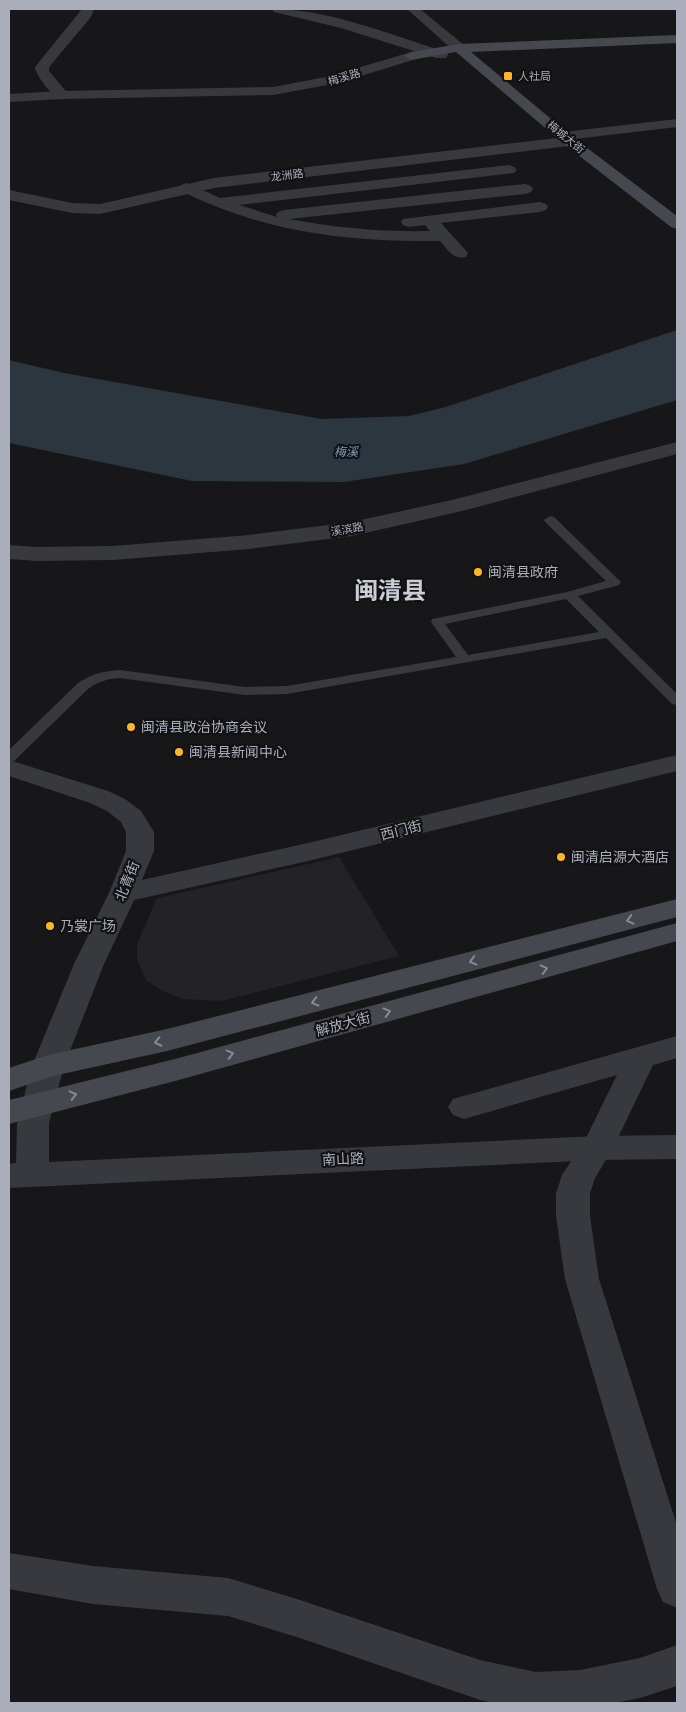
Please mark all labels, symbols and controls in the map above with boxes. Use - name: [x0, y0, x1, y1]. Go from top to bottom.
- street label: 梅溪路: [326, 66, 362, 89]
- place label: 人社局: [518, 69, 551, 84]
- marker: 人社局: [502, 70, 514, 82]
- street label: 梅城大街: [544, 118, 588, 157]
- street label: 龙洲路: [270, 166, 304, 185]
- water label: 梅溪: [334, 444, 360, 460]
- street label: 溪滨路: [330, 519, 365, 540]
- place label: 闽清县政府: [488, 563, 558, 582]
- marker: 闽清县政府: [472, 566, 484, 578]
- district label: 闽清县: [354, 575, 426, 607]
- place label: 闽清县政治协商会议: [141, 718, 267, 737]
- marker: 闽清县政治协商会议: [125, 721, 137, 733]
- place label: 闽清县新闻中心: [189, 743, 287, 762]
- marker: 闽清县新闻中心: [173, 746, 185, 758]
- street label: 西门街: [378, 816, 424, 845]
- place label: 闽清启源大酒店: [571, 848, 669, 867]
- marker: 闽清启源大酒店: [555, 851, 567, 863]
- street label: 北青街: [111, 858, 144, 904]
- one-way arrow: [626, 914, 635, 925]
- place label: 乃裳广场: [60, 917, 116, 936]
- marker: 乃裳广场: [44, 920, 56, 932]
- one-way arrow: [468, 955, 477, 966]
- one-way arrow: [539, 964, 548, 975]
- one-way arrow: [312, 996, 320, 1006]
- one-way arrow: [382, 1007, 390, 1017]
- street label: 解放大街: [314, 1008, 373, 1041]
- one-way arrow: [154, 1036, 163, 1047]
- one-way arrow: [226, 1050, 234, 1060]
- one-way arrow: [68, 1090, 77, 1101]
- street label: 南山路: [322, 1149, 364, 1170]

